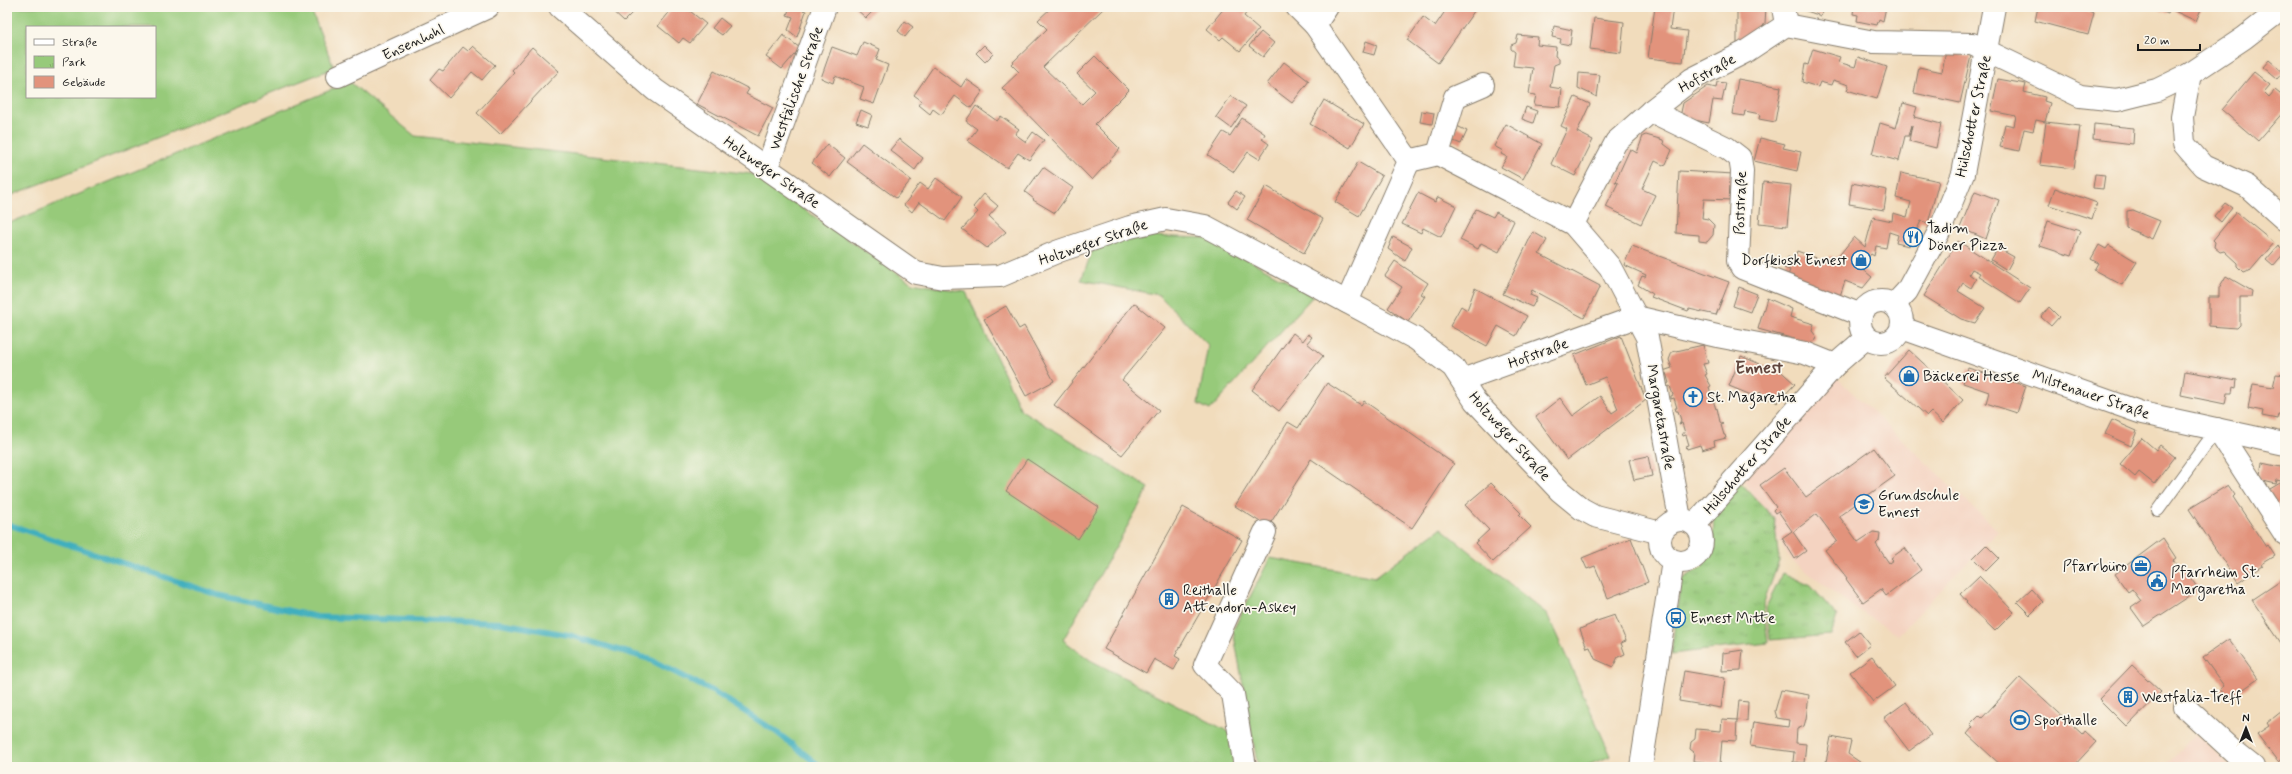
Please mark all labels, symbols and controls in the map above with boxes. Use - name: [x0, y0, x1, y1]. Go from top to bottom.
- street label: Ensenhohl: [379, 20, 448, 66]
- street label: Westfälische Straße: [765, 24, 829, 153]
- legend: [26, 26, 156, 98]
- scale bar: [2138, 26, 2200, 52]
- text: 20 m: [2144, 33, 2170, 49]
- text: Straße: [62, 35, 97, 51]
- street label: Hofstraße: [1675, 50, 1740, 98]
- street label: Hülschotter Straße: [1951, 53, 1997, 179]
- text: Park: [62, 55, 86, 71]
- text: Gebäude: [62, 75, 105, 91]
- street label: Holzweger Straße: [718, 132, 824, 215]
- street label: Poststraße: [1730, 171, 1752, 235]
- street label: Holzweger Straße: [1036, 215, 1151, 272]
- place label: Tadim Döner Pizza: [1927, 219, 2008, 256]
- restaurant icon: Tadim Döner Pizza: [1902, 226, 1924, 248]
- shop icon: Dorfkiosk Ennest: [1850, 249, 1872, 271]
- place label: Dorfkiosk Ennest: [1741, 251, 1848, 271]
- street label: Hofstraße: [1505, 334, 1571, 374]
- district label: Ennest: [1735, 357, 1783, 379]
- street label: Margaretastraße: [1640, 363, 1679, 472]
- shop icon: Bäckerei Hesse: [1898, 365, 1920, 387]
- street label: Milstenauer Straße: [2029, 365, 2152, 424]
- place label: Bäckerei Hesse: [1923, 367, 2020, 387]
- church icon: St. Magaretha: [1682, 386, 1704, 408]
- street label: Holzweger Straße: [1463, 388, 1555, 486]
- place label: St. Magaretha: [1707, 388, 1797, 409]
- street label: Hülschotter Straße: [1699, 412, 1796, 519]
- place label: Grundschule Ennest: [1878, 486, 1959, 523]
- school or university icon: Grundschule Ennest: [1853, 493, 1875, 515]
- office icon: Pfarrbüro: [2130, 555, 2152, 577]
- place label: Pfarrbüro: [2063, 557, 2127, 577]
- place label: Pfarrheim St. Margaretha: [2171, 563, 2260, 601]
- public building icon: Pfarrheim St. Margaretha: [2146, 570, 2168, 592]
- place label: Reithalle Attendorn-Askey: [1183, 581, 1296, 618]
- building icon: Reithalle Attendorn-Askey: [1158, 588, 1180, 610]
- bus stop icon: Ennest Mitte: [1665, 607, 1687, 629]
- place label: Ennest Mitte: [1690, 609, 1775, 629]
- building icon: Westfalia-Treff: [2117, 686, 2139, 708]
- place label: Westfalia-Treff: [2142, 688, 2242, 708]
- north arrow: [2226, 708, 2266, 748]
- sports icon: Sporthalle: [2009, 709, 2031, 731]
- place label: Sporthalle: [2034, 711, 2097, 731]
- text: N: [2242, 712, 2250, 726]

